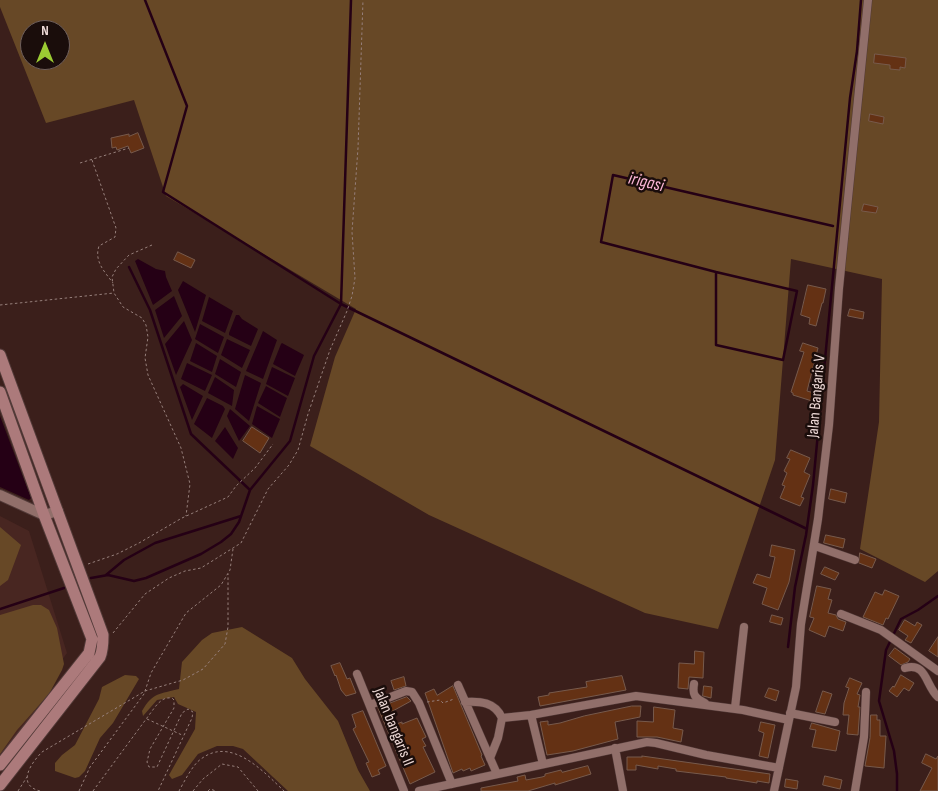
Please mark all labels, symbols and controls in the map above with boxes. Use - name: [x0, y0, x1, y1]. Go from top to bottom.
- north arrow: [20, 20, 70, 70]
- text: N: [41, 22, 49, 39]
- water label: irigasi: [626, 168, 666, 198]
- street label: Jalan Bangaris V: [804, 354, 830, 438]
- street label: Jalan bangaris II: [369, 685, 417, 769]

